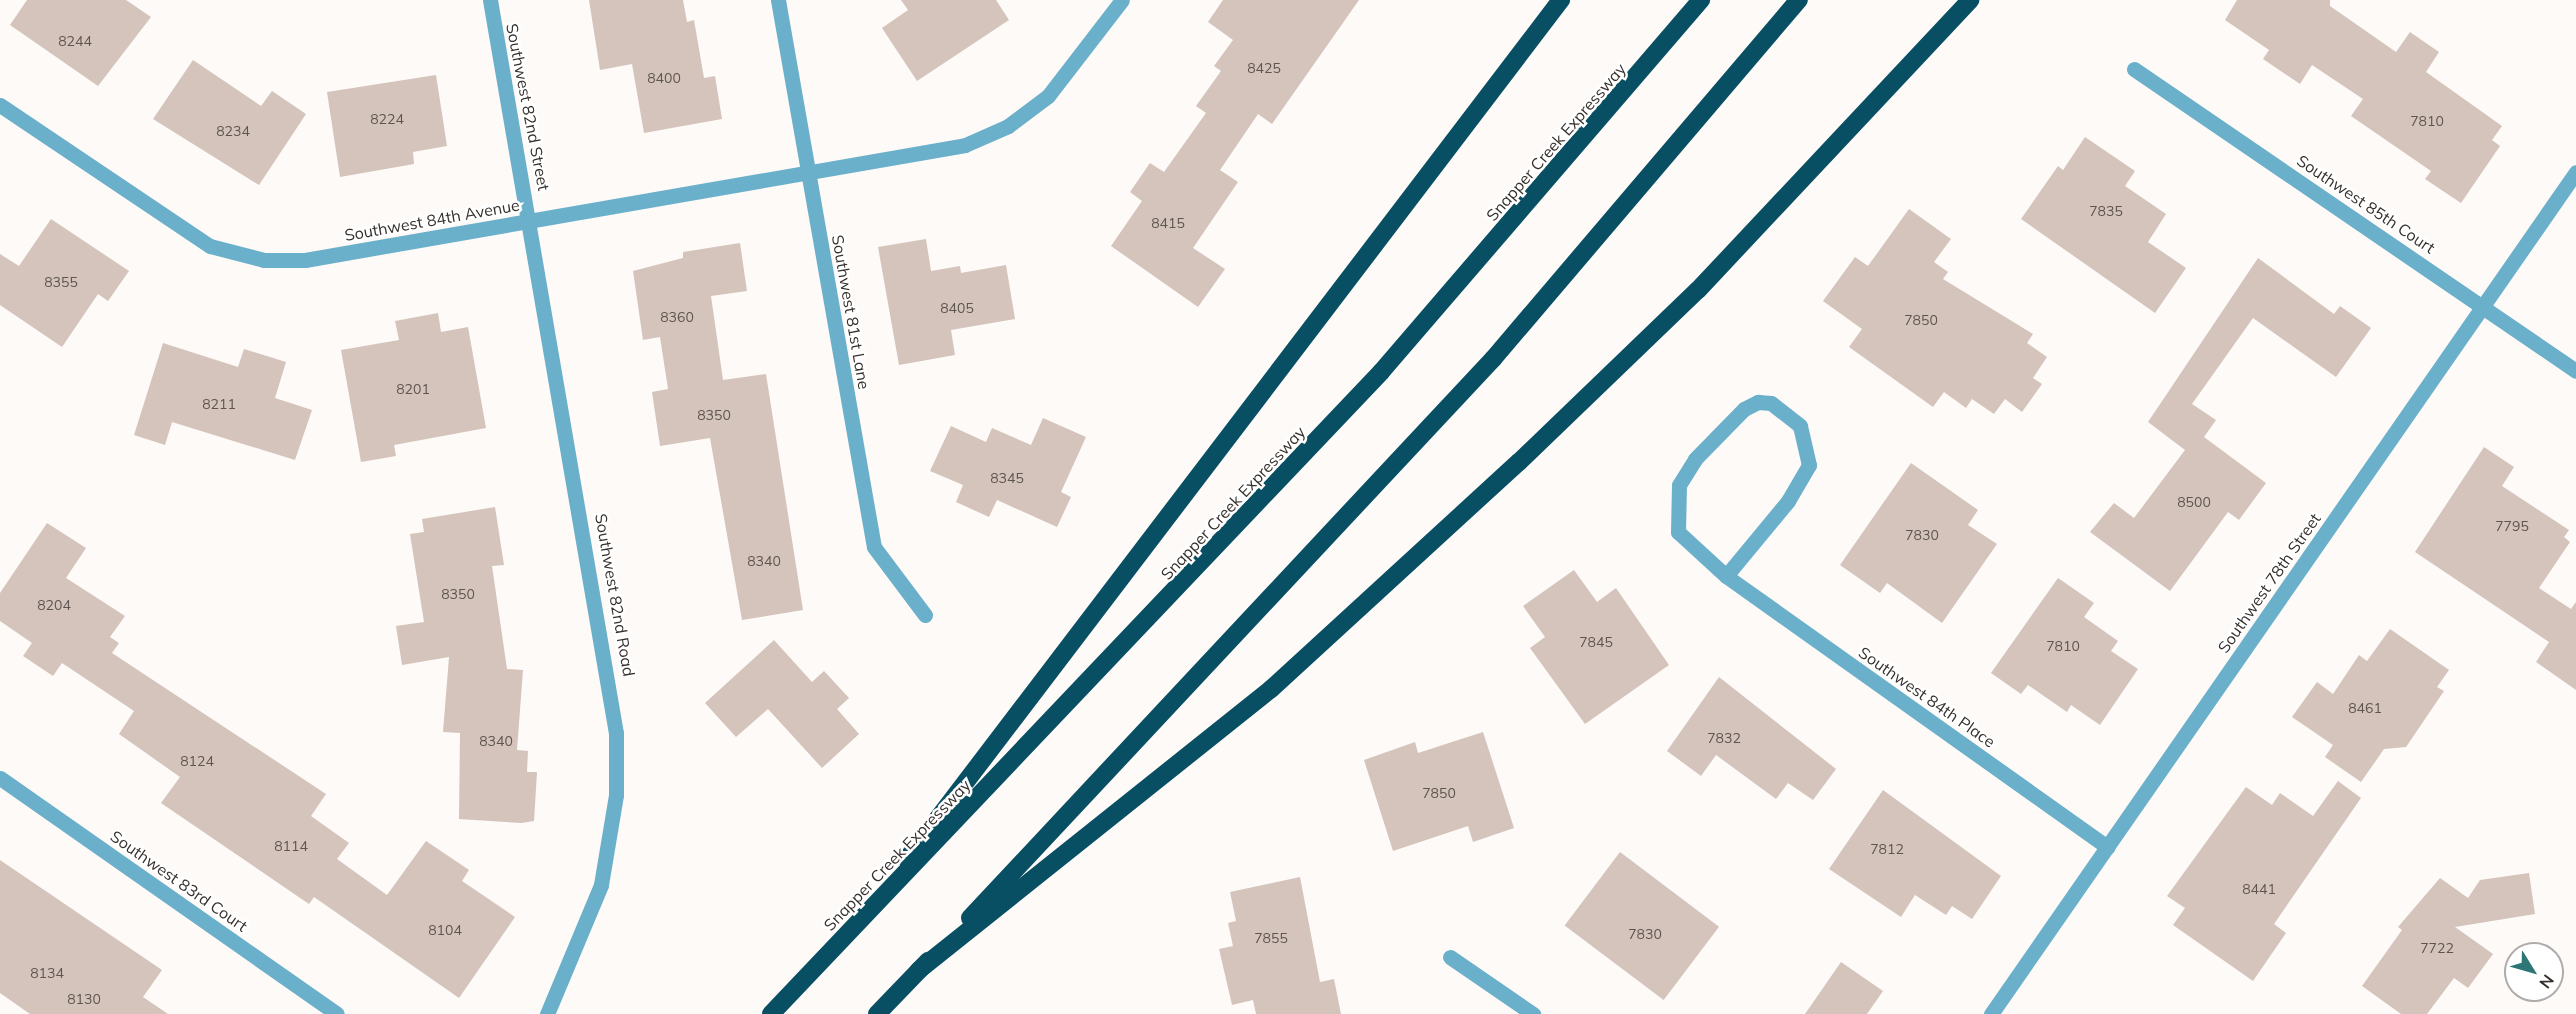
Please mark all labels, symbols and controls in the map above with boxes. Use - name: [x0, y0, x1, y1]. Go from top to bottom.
- street label: Southwest 82nd Street: [502, 22, 554, 192]
- house number: 8244: [58, 33, 92, 49]
- street label: Snapper Creek Expressway: [1482, 59, 1630, 225]
- house number: 8425: [1247, 60, 1281, 76]
- house number: 8400: [647, 70, 681, 86]
- house number: 8224: [370, 111, 404, 127]
- house number: 7810: [2410, 113, 2444, 129]
- house number: 8234: [216, 123, 250, 139]
- street label: Southwest 85th Court: [2293, 151, 2439, 257]
- street label: Southwest 84th Avenue: [343, 195, 521, 245]
- house number: 7835: [2089, 203, 2123, 219]
- house number: 8415: [1151, 215, 1185, 231]
- street label: Southwest 81st Lane: [828, 233, 874, 391]
- house number: 8355: [44, 274, 78, 290]
- house number: 8405: [940, 300, 974, 316]
- house number: 8360: [660, 309, 694, 325]
- house number: 7850: [1904, 312, 1938, 328]
- house number: 8201: [396, 381, 430, 397]
- house number: 8211: [202, 396, 236, 412]
- house number: 8350: [697, 407, 731, 423]
- street label: Snapper Creek Expressway: [1157, 422, 1309, 584]
- house number: 8345: [990, 470, 1024, 486]
- house number: 8500: [2177, 494, 2211, 510]
- street label: Southwest 78th Street: [2214, 510, 2324, 656]
- street label: Southwest 82nd Road: [591, 512, 639, 678]
- house number: 7795: [2495, 518, 2529, 534]
- house number: 7830: [1905, 527, 1939, 543]
- house number: 8340: [747, 553, 781, 569]
- house number: 8350: [441, 586, 475, 602]
- house number: 8204: [37, 597, 71, 613]
- house number: 7845: [1579, 634, 1613, 650]
- house number: 7810: [2046, 638, 2080, 654]
- street label: Southwest 84th Place: [1855, 643, 1999, 751]
- house number: 8461: [2348, 700, 2382, 716]
- house number: 7832: [1707, 730, 1741, 746]
- house number: 8340: [479, 733, 513, 749]
- house number: 8124: [180, 753, 214, 769]
- street label: Snapper Creek Expressway: [820, 775, 974, 935]
- house number: 7850: [1422, 785, 1456, 801]
- street label: Southwest 83rd Court: [107, 826, 251, 936]
- house number: 8114: [274, 838, 308, 854]
- house number: 7812: [1870, 841, 1904, 857]
- house number: 8441: [2242, 881, 2276, 897]
- house number: 8104: [428, 922, 462, 938]
- house number: 7830: [1628, 926, 1662, 942]
- house number: 7855: [1254, 930, 1288, 946]
- house number: 7722: [2420, 940, 2454, 956]
- north arrow: [2504, 942, 2564, 1002]
- house number: 8134: [30, 965, 64, 981]
- text: N: [2535, 971, 2558, 992]
- house number: 8130: [67, 991, 101, 1007]

